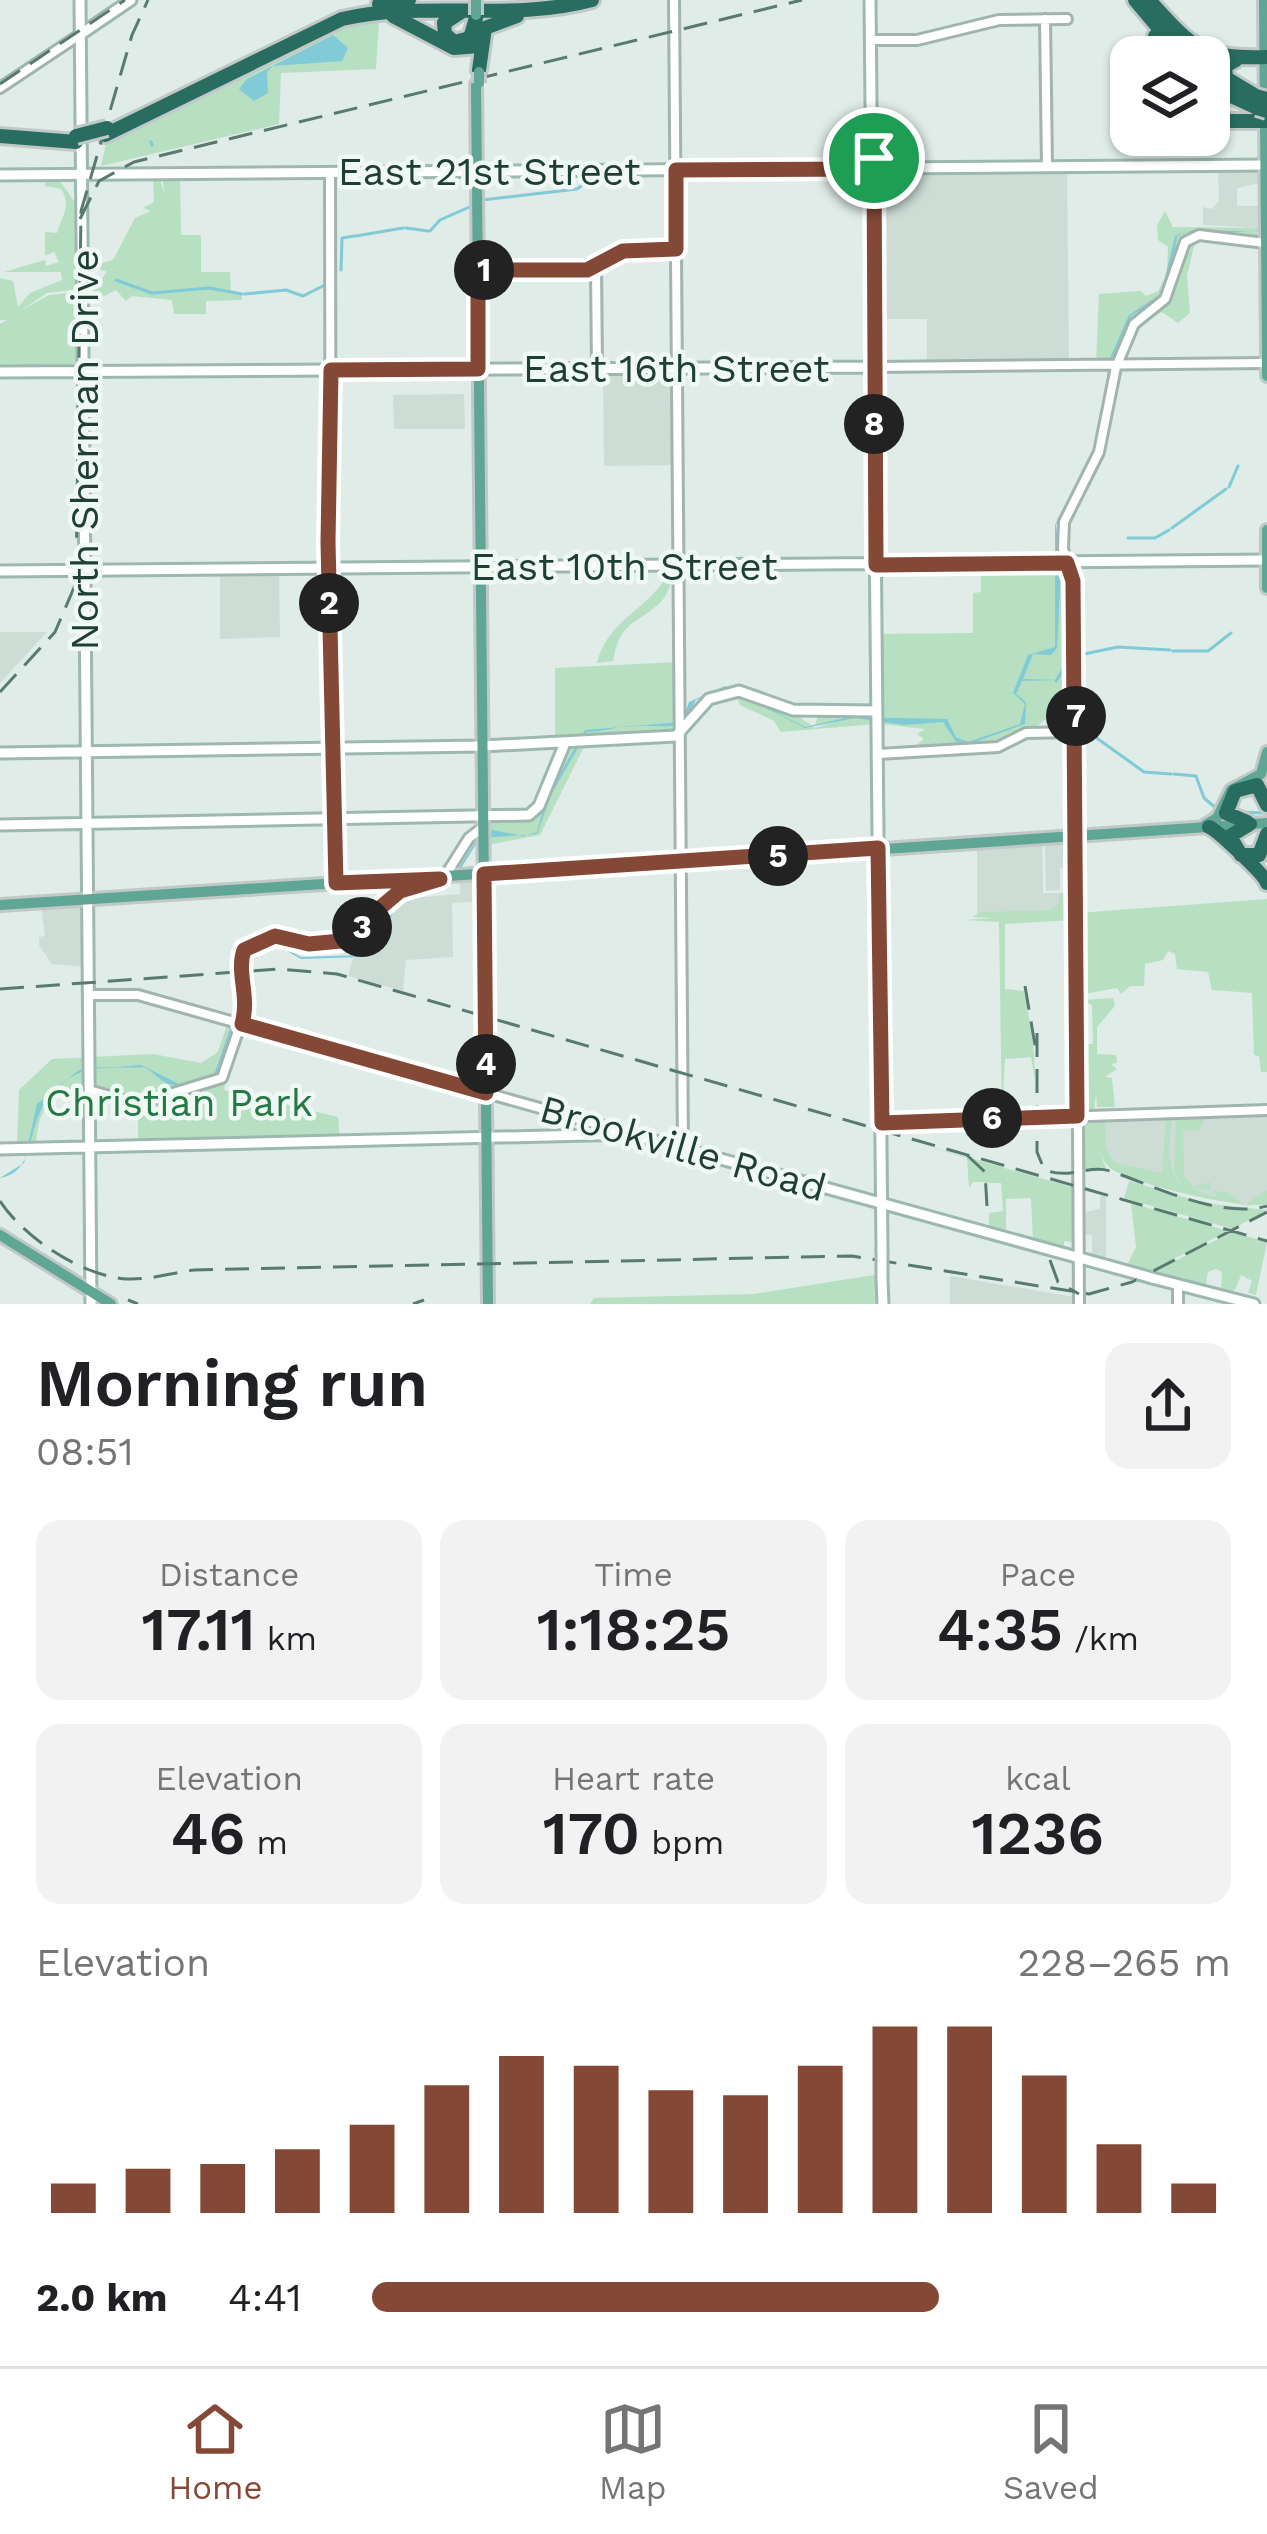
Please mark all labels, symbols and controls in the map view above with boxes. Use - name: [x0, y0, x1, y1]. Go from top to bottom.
- map controls: [1110, 36, 1230, 156]
- button: layers: [1110, 36, 1230, 156]
- pin: [823, 107, 925, 209]
- icon: arrive: [841, 125, 907, 191]
- street label: East 21st Street: [338, 149, 640, 194]
- pin: 1: [454, 240, 514, 300]
- street label: North Sherman Drive: [62, 249, 107, 651]
- text: 1: [477, 250, 491, 289]
- street label: East 16th Street: [523, 346, 829, 391]
- pin: 8: [844, 394, 904, 454]
- text: 8: [864, 404, 884, 443]
- street label: East 10th Street: [470, 544, 778, 589]
- pin: 2: [299, 573, 359, 633]
- text: 2: [319, 583, 339, 622]
- pin: 7: [1046, 686, 1106, 746]
- text: 7: [1066, 696, 1086, 735]
- pin: 5: [748, 826, 808, 886]
- text: 5: [768, 836, 788, 875]
- pin: 3: [332, 897, 392, 957]
- text: 3: [352, 907, 372, 946]
- pin: 4: [456, 1034, 516, 1094]
- text: 4: [475, 1044, 497, 1083]
- park label: Christian Park: [45, 1080, 313, 1125]
- street label: Brookville Road: [535, 1086, 831, 1210]
- pin: 6: [962, 1088, 1022, 1148]
- text: 6: [982, 1098, 1002, 1137]
- button: share: [1105, 1343, 1231, 1469]
- text: Morning run: [36, 1345, 428, 1422]
- text: 08:51: [36, 1429, 134, 1474]
- text: Distance: [159, 1555, 299, 1594]
- text: Time: [594, 1555, 673, 1594]
- text: Pace: [1000, 1555, 1076, 1594]
- text: 17.11: [141, 1594, 256, 1665]
- text: 1:18:25: [537, 1594, 730, 1665]
- text: 4:35: [937, 1594, 1063, 1665]
- text: km: [256, 1619, 317, 1658]
- text: /km: [1063, 1619, 1139, 1658]
- text: Elevation: [156, 1759, 303, 1798]
- text: Heart rate: [552, 1759, 715, 1798]
- text: kcal: [1005, 1759, 1071, 1798]
- text: 46: [170, 1798, 245, 1869]
- text: 170: [543, 1798, 640, 1869]
- text: 1236: [972, 1798, 1104, 1869]
- text: m: [245, 1823, 288, 1862]
- text: bpm: [640, 1823, 724, 1862]
- text: Elevation: [36, 1940, 210, 1985]
- text: 228–265 m: [1018, 1940, 1231, 1985]
- text: 2.0 km: [36, 2275, 167, 2320]
- text: 4:41: [228, 2275, 302, 2320]
- tab: Home: [168, 2396, 263, 2507]
- tab: Map: [599, 2396, 666, 2507]
- tab: Saved: [1003, 2396, 1099, 2507]

